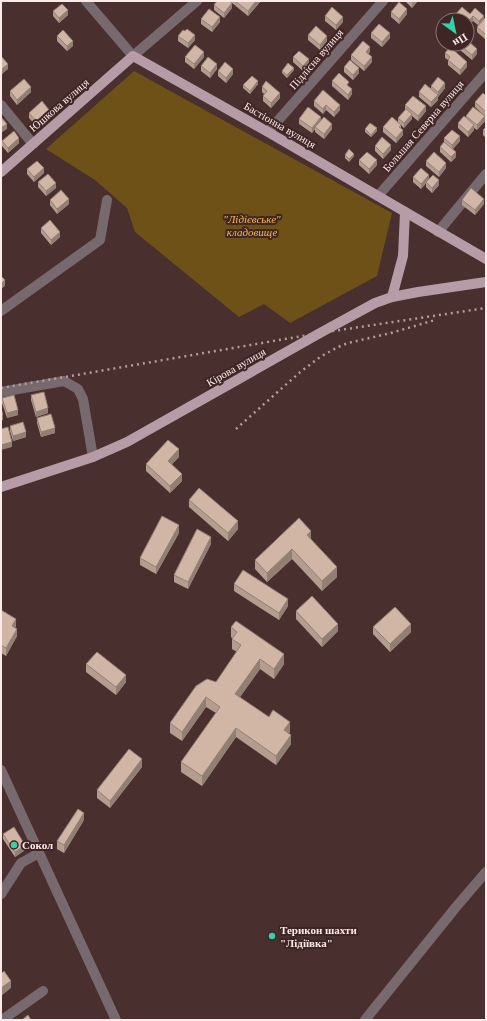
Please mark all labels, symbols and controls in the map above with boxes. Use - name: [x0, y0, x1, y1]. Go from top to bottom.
- north arrow: [435, 12, 475, 52]
- street label: Підлісна вулиця: [287, 26, 345, 92]
- text: Пн: [450, 31, 470, 50]
- street label: Юшкова вулиця: [27, 76, 91, 134]
- street label: Большая Северна вулиця: [380, 78, 466, 174]
- street label: Бастіонна вулиця: [242, 100, 318, 150]
- park label: "Лідієвське" кладовище: [223, 213, 281, 238]
- street label: Кірова вулиця: [204, 345, 268, 389]
- place label: Сокол: [22, 839, 53, 851]
- marker: Сокол: [9, 840, 19, 850]
- place label: Терикон шахти "Лідіївка": [280, 924, 357, 949]
- marker: Терикон шахти "Лідіївка": [267, 931, 277, 941]

